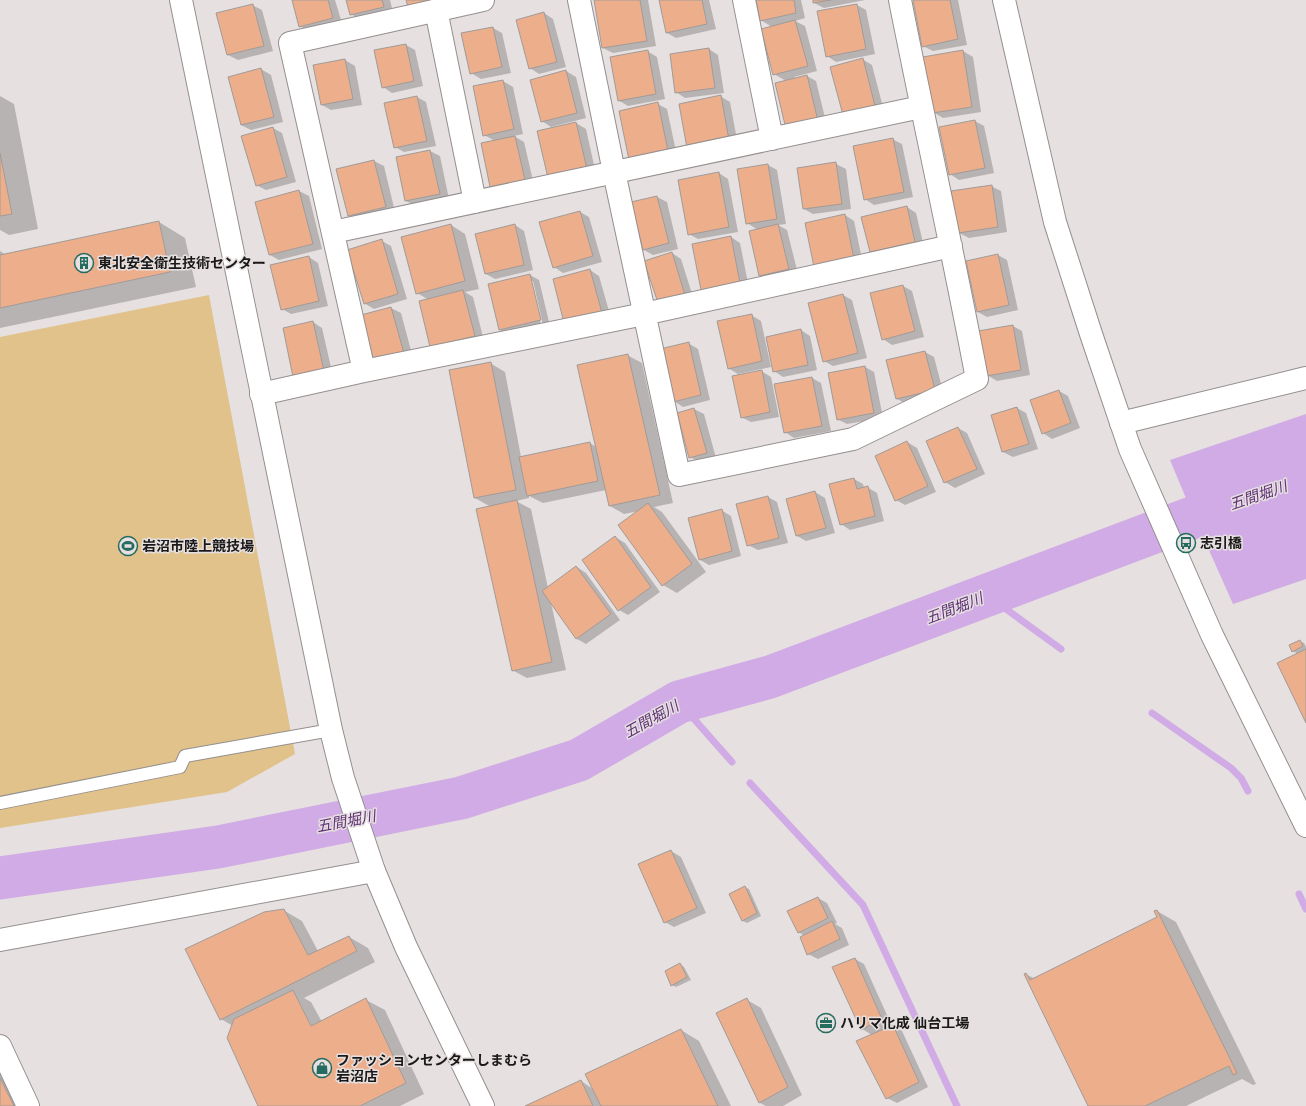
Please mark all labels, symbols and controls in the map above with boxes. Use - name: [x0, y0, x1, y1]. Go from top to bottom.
- building icon: 東北安全衛生技術センター: [73, 252, 95, 274]
- place label: 東北安全衛生技術センター: [98, 254, 266, 272]
- water label: 五間堀川: [1227, 476, 1291, 514]
- bus stop icon: 志引橋: [1175, 532, 1197, 554]
- place label: 志引橋: [1200, 534, 1242, 552]
- sports icon: 岩沼市陸上競技場: [117, 535, 139, 557]
- place label: 岩沼市陸上競技場: [142, 537, 254, 555]
- water label: 五間堀川: [923, 588, 987, 628]
- water label: 五間堀川: [620, 695, 684, 742]
- water label: 五間堀川: [315, 806, 379, 836]
- office icon: ハリマ化成 仙台工場: [815, 1012, 837, 1034]
- place label: ハリマ化成 仙台工場: [840, 1014, 969, 1032]
- place label: ファッションセンターしまむら 岩沼店: [336, 1051, 532, 1085]
- shop icon: ファッションセンターしまむら 岩沼店: [311, 1057, 333, 1079]

